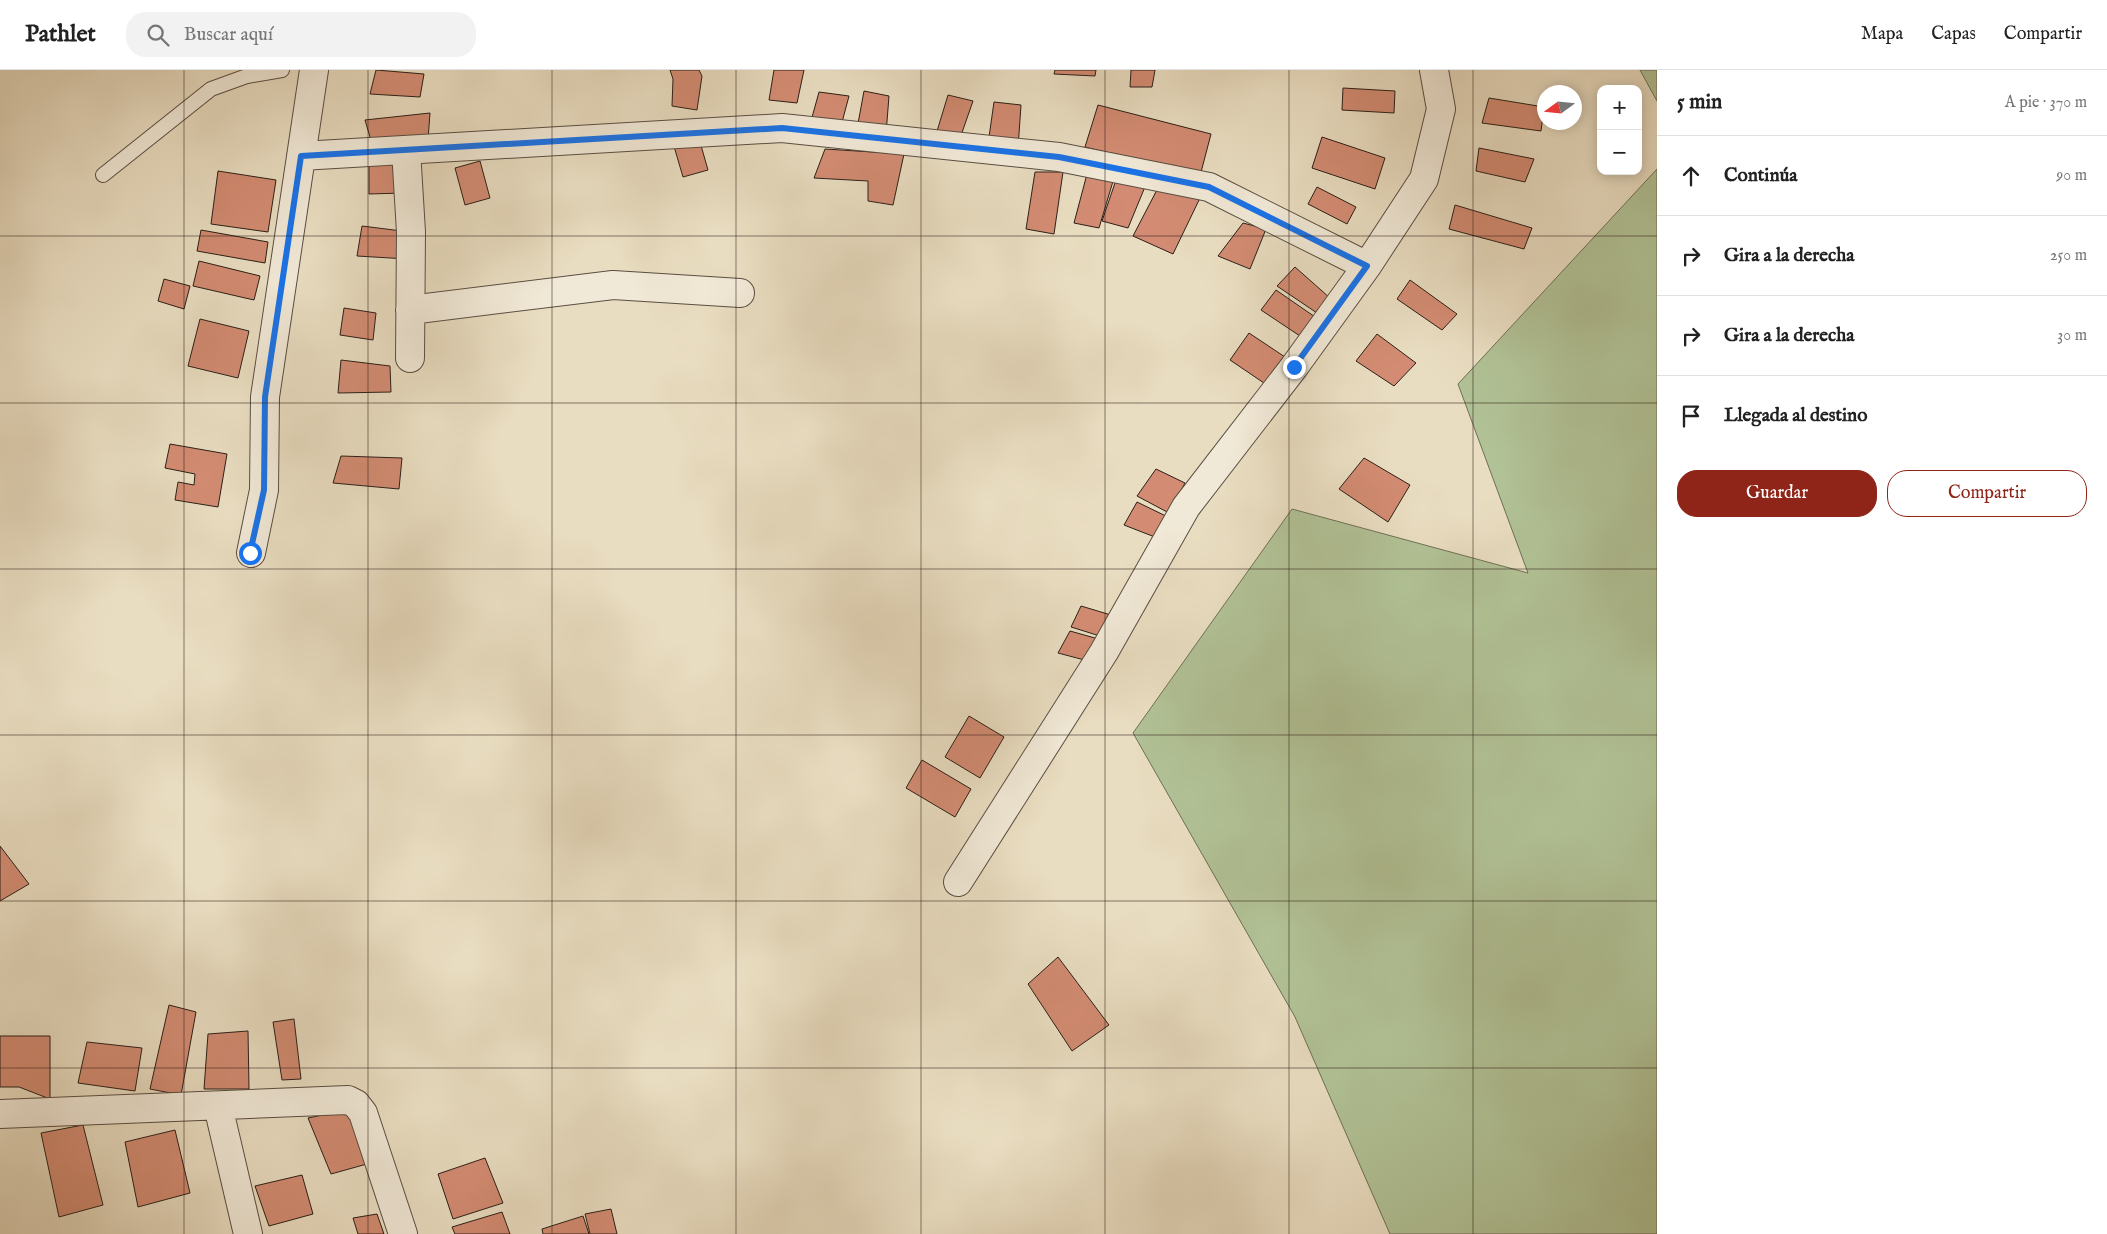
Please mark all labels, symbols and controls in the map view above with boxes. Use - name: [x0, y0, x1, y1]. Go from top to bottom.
- search box: [126, 12, 476, 57]
- text: Pathlet: [25, 19, 96, 50]
- icon: search: [144, 21, 172, 49]
- text: Buscar aquí: [184, 23, 273, 47]
- text: Mapa: [1861, 23, 1903, 46]
- text: Capas: [1931, 23, 1976, 46]
- text: Compartir: [2004, 23, 2082, 46]
- north arrow: [1537, 85, 1582, 130]
- map controls: [1597, 85, 1642, 175]
- button: +: [1597, 85, 1642, 130]
- text: 5 min: [1677, 89, 1722, 116]
- text: A pie · 370 m: [2005, 93, 2087, 113]
- button: −: [1597, 130, 1642, 175]
- icon: ahead: [1677, 162, 1705, 190]
- text: Continúa: [1724, 164, 1798, 188]
- text: 90 m: [2056, 166, 2087, 186]
- icon: right: [1677, 242, 1705, 270]
- text: Gira a la derecha: [1724, 244, 1854, 268]
- text: 250 m: [2050, 246, 2087, 266]
- icon: right: [1677, 322, 1705, 350]
- text: Gira a la derecha: [1724, 324, 1854, 348]
- text: 30 m: [2057, 326, 2087, 346]
- route end: [1283, 356, 1306, 379]
- icon: arrive: [1677, 402, 1705, 430]
- text: Llegada al destino: [1724, 404, 1867, 428]
- button: Guardar: [1677, 470, 1877, 517]
- button: Compartir: [1887, 470, 2087, 517]
- route start: [239, 542, 262, 565]

